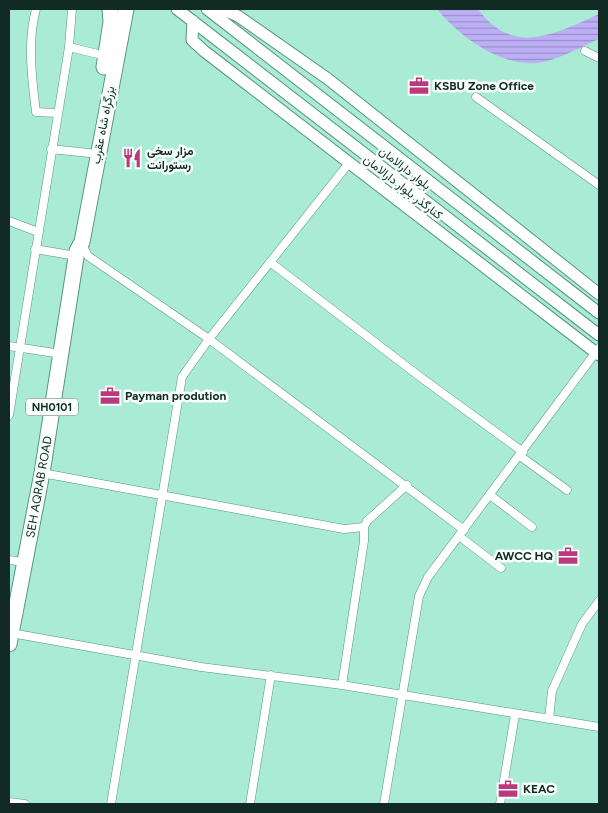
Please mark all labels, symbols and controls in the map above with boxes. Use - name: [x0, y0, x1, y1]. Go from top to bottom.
- office icon: KSBU Zone Office: [408, 75, 430, 97]
- place label: KSBU Zone Office: [434, 79, 534, 93]
- street label: بزرگراه شاه عقرب: [89, 85, 118, 165]
- place label: مزار سخی رستورانت: [147, 144, 194, 173]
- street label: بلوار دارالامان: [376, 144, 434, 193]
- restaurant icon: مزار سخی رستورانت: [121, 147, 143, 169]
- street label: کنارگذر بلوار دارالامان: [360, 152, 445, 223]
- office icon: Payman prodution: [99, 385, 121, 407]
- place label: Payman prodution: [125, 389, 226, 403]
- road number: NH0101: [26, 398, 78, 416]
- street label: SEH AQRAB ROAD: [23, 435, 55, 539]
- office icon: AWCC HQ: [557, 545, 579, 567]
- place label: AWCC HQ: [495, 549, 554, 563]
- office icon: KEAC: [497, 778, 519, 800]
- place label: KEAC: [523, 782, 555, 796]

